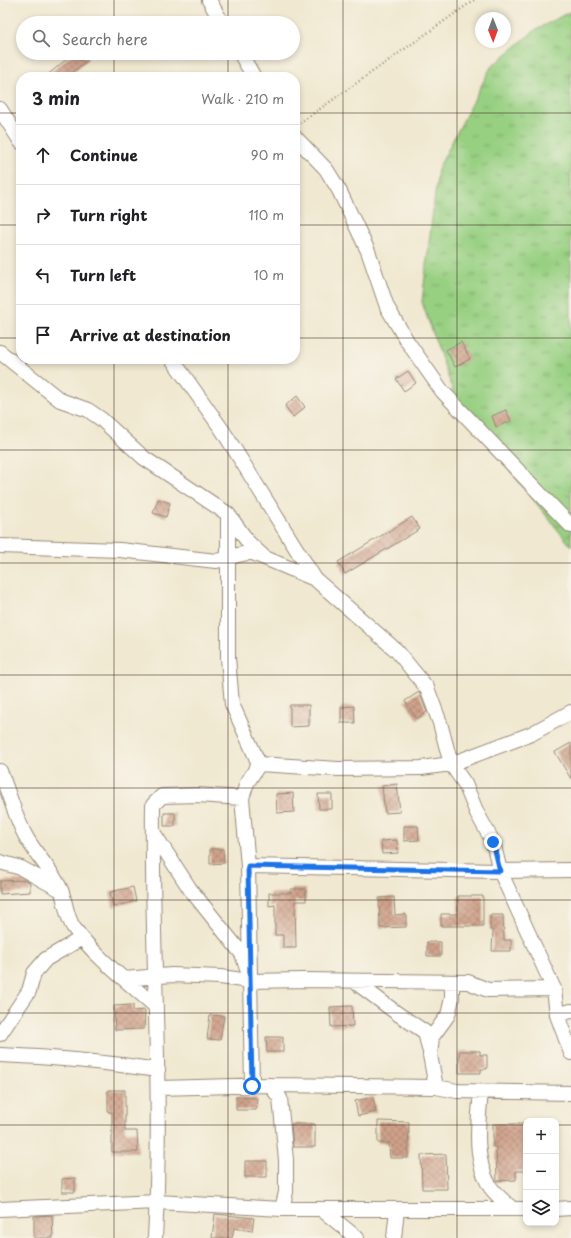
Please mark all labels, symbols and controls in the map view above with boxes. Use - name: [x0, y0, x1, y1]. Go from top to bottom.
- north arrow: [475, 12, 511, 48]
- search box: [16, 16, 300, 60]
- icon: search: [30, 27, 52, 49]
- text: Search here: [62, 27, 148, 50]
- text: 3 min: [32, 85, 80, 111]
- text: Walk · 210 m: [201, 89, 284, 108]
- text: Continue: [70, 143, 138, 166]
- icon: ahead: [32, 144, 54, 166]
- text: 90 m: [251, 145, 284, 164]
- text: Turn right: [70, 203, 147, 226]
- icon: right: [32, 204, 54, 226]
- text: 110 m: [249, 205, 284, 224]
- text: Turn left: [70, 263, 136, 286]
- icon: left: [32, 264, 54, 286]
- text: 10 m: [254, 265, 284, 284]
- text: Arrive at destination: [70, 323, 231, 346]
- icon: arrive: [32, 324, 54, 346]
- route end: [484, 833, 502, 851]
- route start: [243, 1077, 261, 1095]
- map controls: [523, 1118, 559, 1226]
- button: +: [523, 1118, 559, 1154]
- button: −: [523, 1154, 559, 1190]
- button: layers: [523, 1190, 559, 1226]

